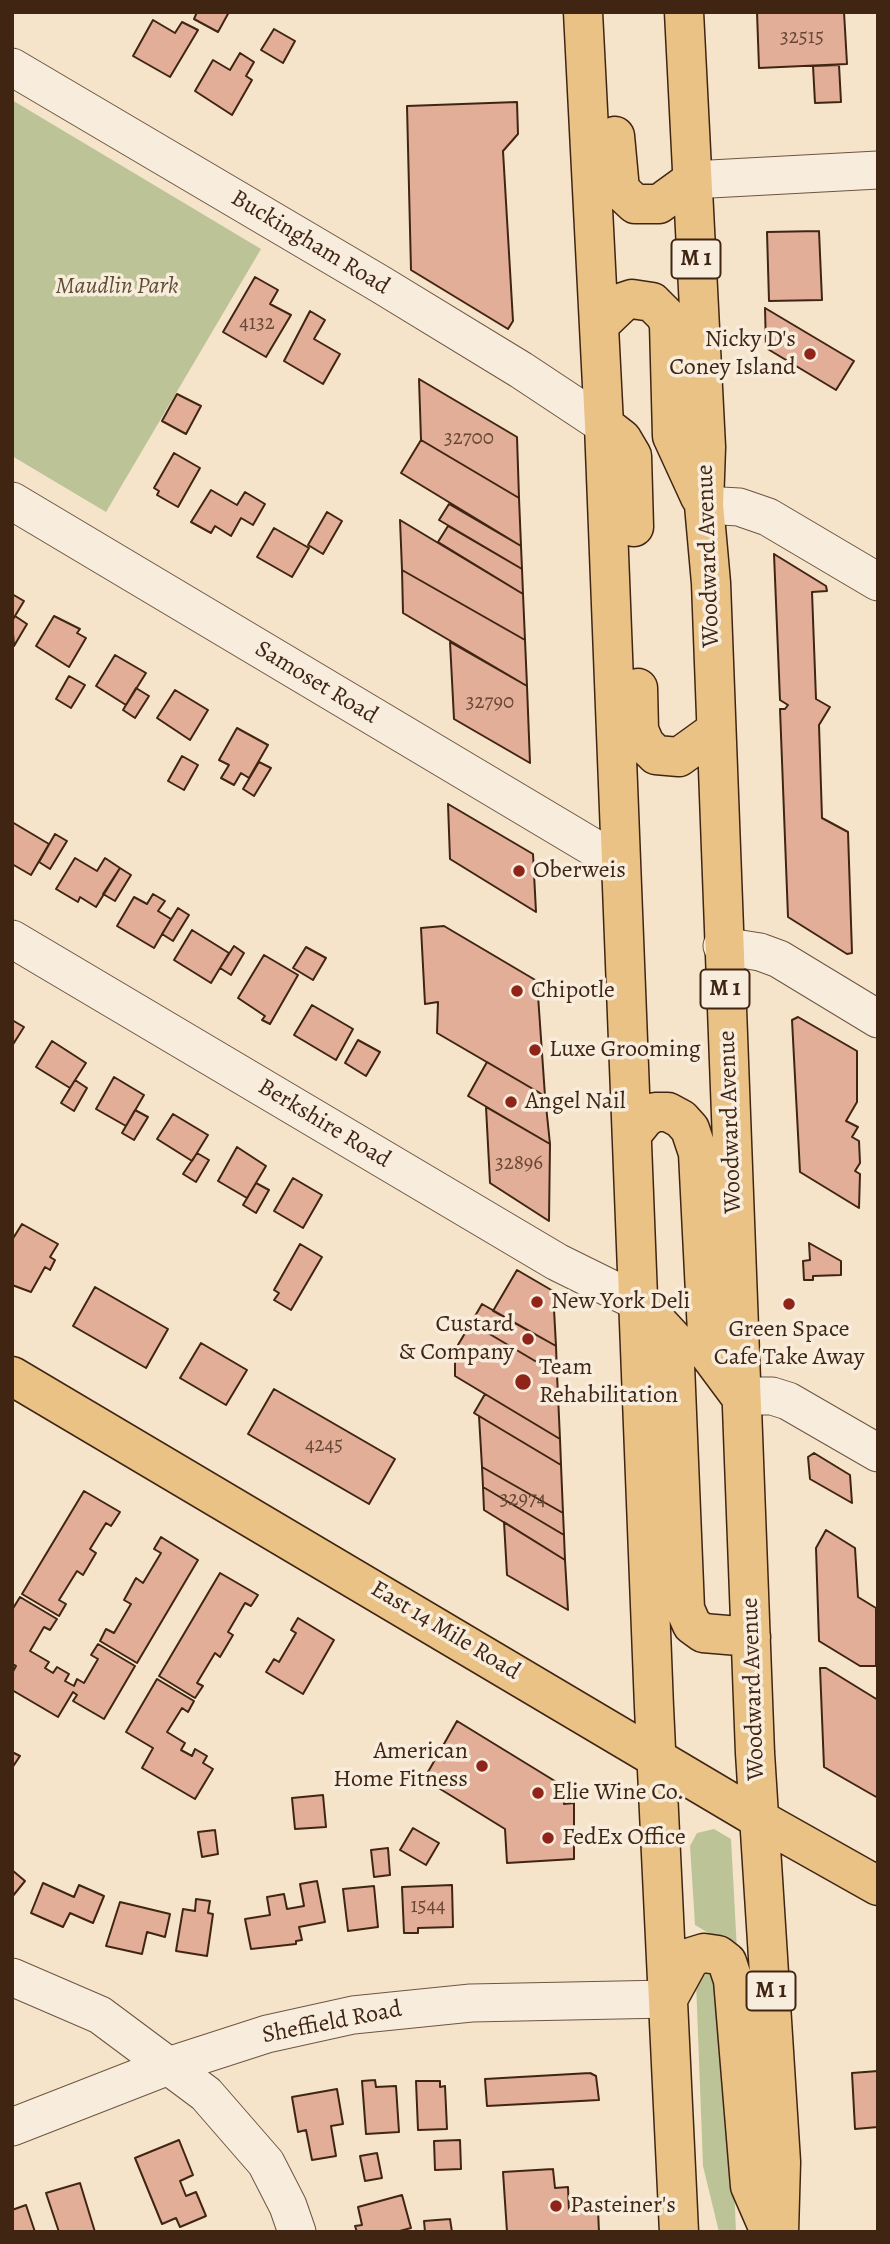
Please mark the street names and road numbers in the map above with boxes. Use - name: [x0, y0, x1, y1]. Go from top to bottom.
- street label: Buckingham Road: [225, 184, 395, 302]
- road number: M 1: [672, 240, 720, 278]
- street label: Woodward Avenue: [691, 464, 727, 648]
- street label: Samoset Road: [249, 635, 383, 731]
- road number: M 1: [700, 970, 750, 1008]
- street label: Woodward Avenue: [713, 1030, 749, 1214]
- street label: Berkshire Road: [252, 1073, 396, 1175]
- street label: East 14 Mile Road: [365, 1575, 525, 1687]
- street label: Woodward Avenue: [736, 1597, 772, 1781]
- road number: M 1: [746, 1972, 796, 2010]
- street label: Sheffield Road: [260, 1995, 404, 2051]

